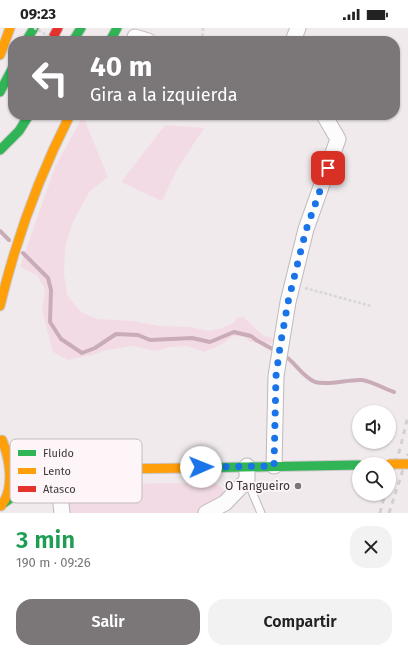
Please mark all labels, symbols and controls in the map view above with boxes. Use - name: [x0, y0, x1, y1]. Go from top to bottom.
- text: 09:23: [20, 5, 56, 23]
- text: 40 m: [90, 50, 153, 83]
- icon: left: [24, 52, 76, 104]
- text: Gira a la izquierda: [90, 84, 238, 106]
- pin: [311, 151, 345, 185]
- icon: arrive: [317, 157, 339, 179]
- map controls: [352, 405, 396, 501]
- button: sound: [352, 405, 396, 449]
- legend: [10, 439, 142, 503]
- position arrow: [180, 446, 222, 488]
- text: Fluido: [43, 447, 74, 460]
- button: search: [352, 457, 396, 501]
- text: Lento: [43, 465, 71, 478]
- place label: O Tangueiro: [225, 479, 290, 493]
- marker: O Tangueiro: [293, 481, 303, 491]
- text: Atasco: [43, 483, 76, 496]
- text: 3 min: [16, 526, 75, 554]
- button: close: [350, 526, 392, 568]
- text: 190 m · 09:26: [16, 555, 91, 570]
- button: Salir: [16, 599, 200, 645]
- button: Compartir: [208, 599, 392, 645]

